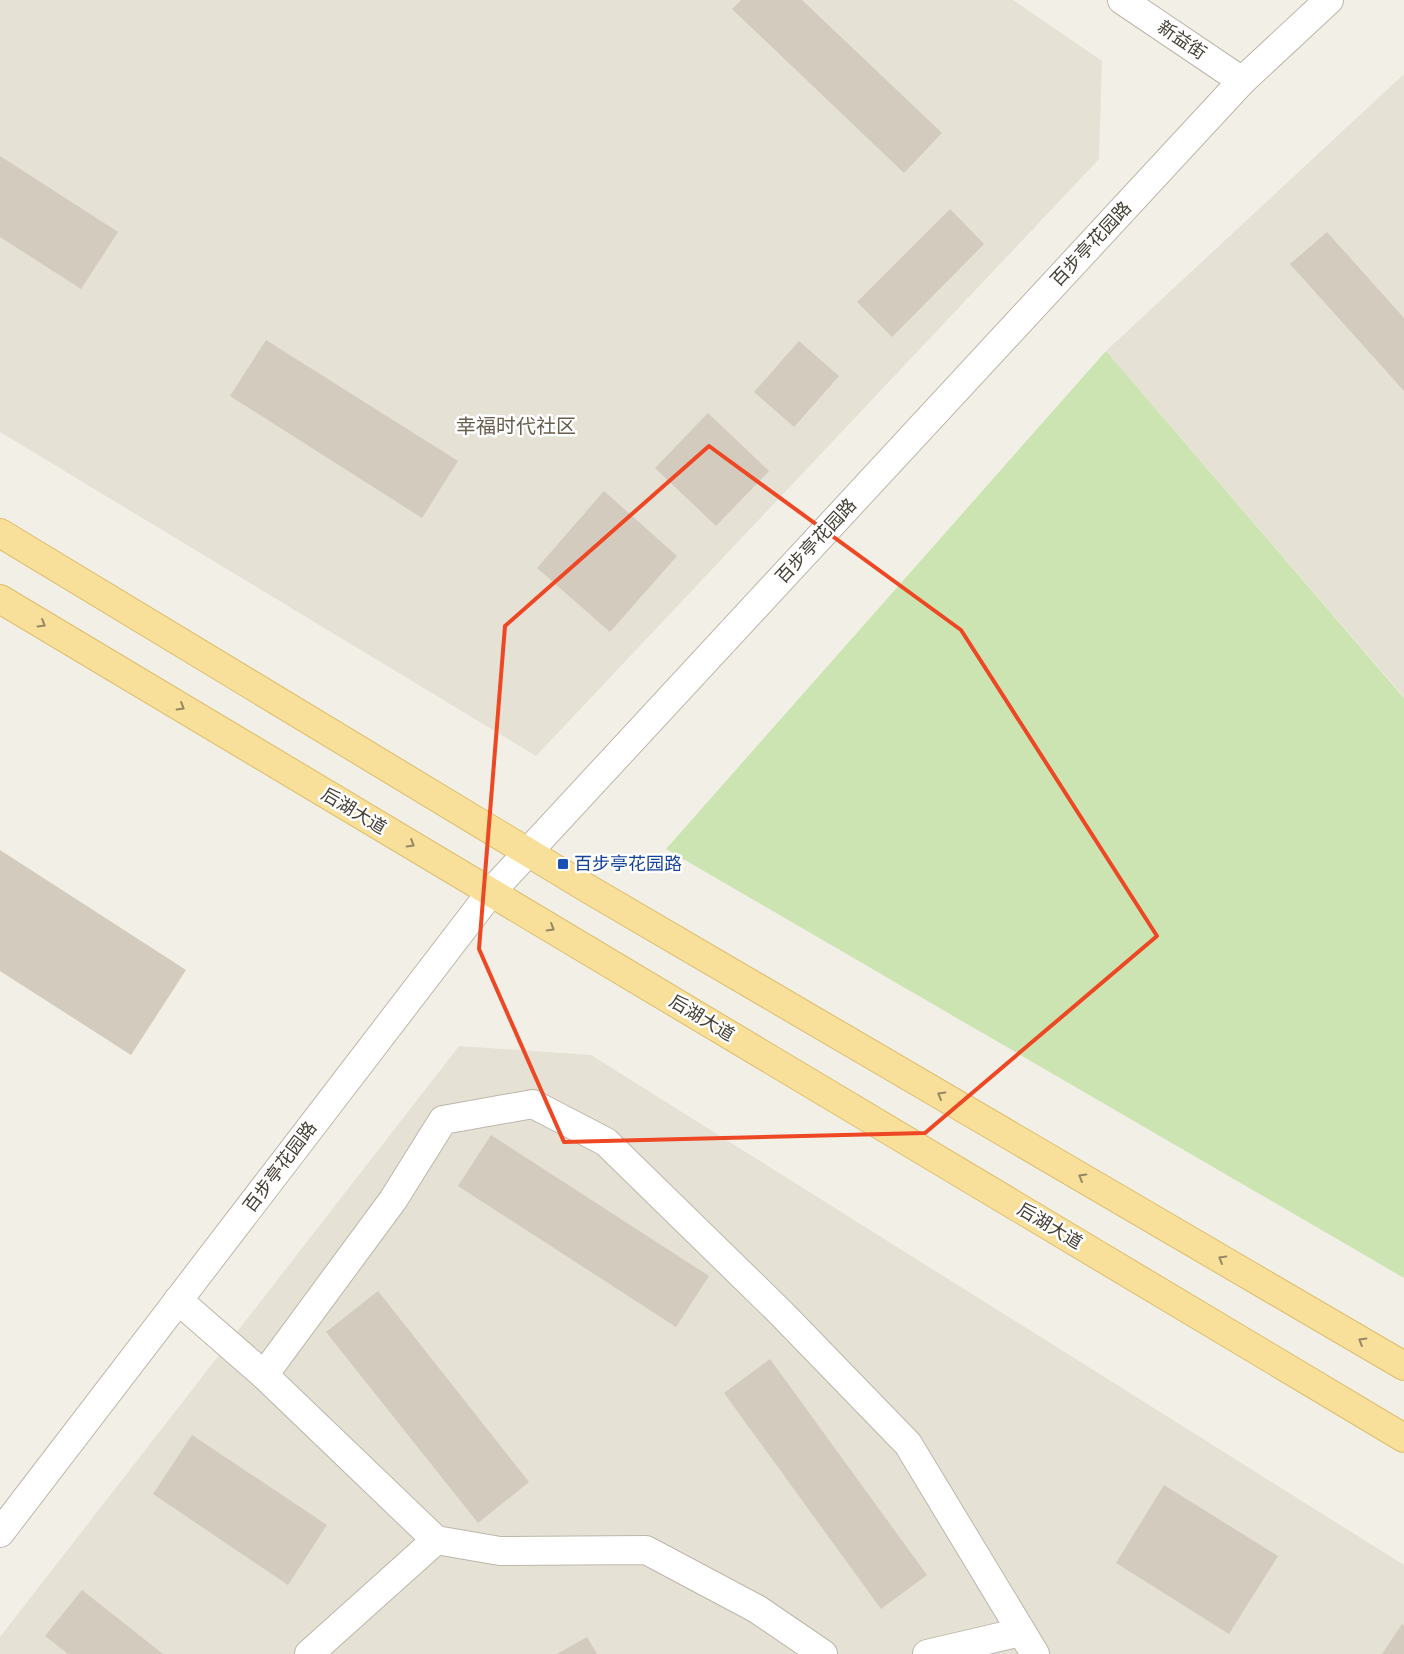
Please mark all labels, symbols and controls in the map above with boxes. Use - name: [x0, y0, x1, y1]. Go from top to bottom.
- street label: 新益街: [1152, 14, 1212, 66]
- street label: 百步亭花园路: [1045, 196, 1137, 292]
- district label: 幸福时代社区: [456, 412, 576, 441]
- street label: 百步亭花园路: [770, 493, 862, 589]
- one-way arrow: [36, 618, 45, 628]
- one-way arrow: [176, 701, 185, 711]
- street label: 后湖大道: [316, 781, 392, 841]
- one-way arrow: [406, 838, 415, 848]
- place label: 百步亭花园路: [574, 851, 682, 877]
- marker: 百步亭花园路: [556, 857, 570, 871]
- one-way arrow: [545, 921, 554, 931]
- street label: 后湖大道: [664, 988, 740, 1048]
- one-way arrow: [938, 1091, 947, 1101]
- street label: 百步亭花园路: [237, 1116, 323, 1218]
- one-way arrow: [1078, 1174, 1087, 1184]
- street label: 后湖大道: [1012, 1196, 1088, 1256]
- one-way arrow: [1218, 1256, 1227, 1266]
- one-way arrow: [1358, 1338, 1367, 1348]

